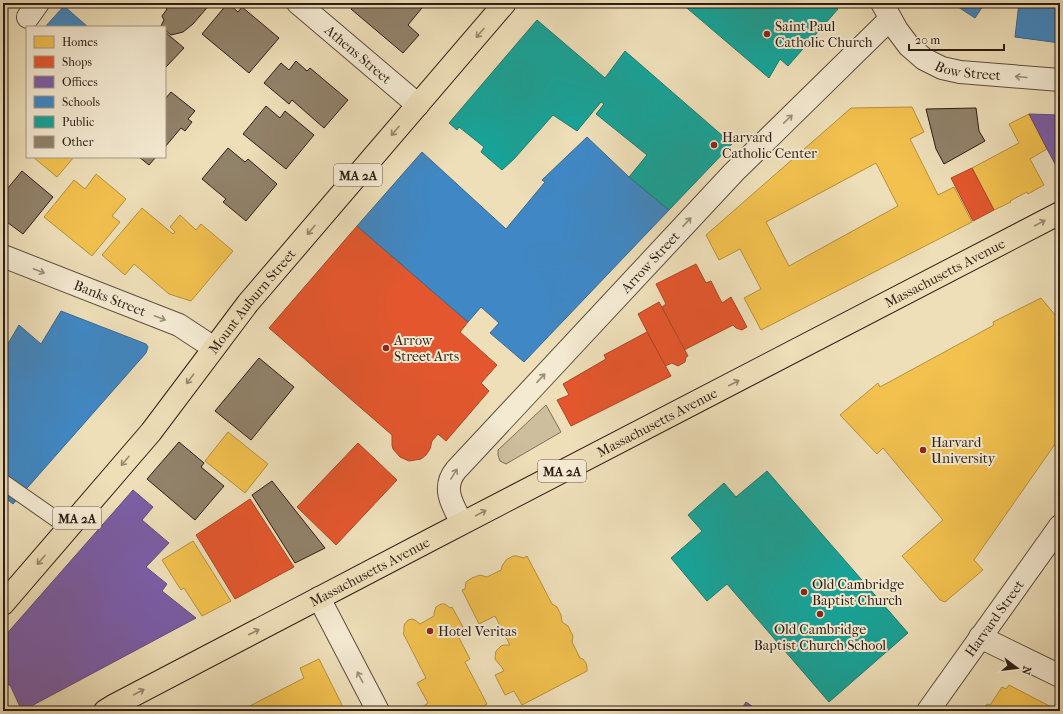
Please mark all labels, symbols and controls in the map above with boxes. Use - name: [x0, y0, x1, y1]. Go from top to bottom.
- place label: Saint Paul Catholic Church: [775, 18, 873, 51]
- street label: Athens Street: [321, 20, 395, 87]
- legend: [26, 26, 166, 158]
- scale bar: [909, 26, 1004, 52]
- one-way arrow: [476, 27, 485, 37]
- marker: Saint Paul Catholic Church: [762, 29, 772, 39]
- text: 20 m: [915, 33, 940, 47]
- text: Homes: [62, 35, 98, 49]
- text: Shops: [62, 55, 92, 69]
- street label: Bow Street: [932, 57, 1001, 84]
- one-way arrow: [1015, 74, 1028, 81]
- text: Offices: [62, 75, 98, 89]
- text: Schools: [62, 95, 101, 109]
- one-way arrow: [783, 114, 793, 124]
- text: Public: [62, 115, 94, 129]
- one-way arrow: [391, 126, 400, 137]
- place label: Harvard Catholic Center: [722, 129, 817, 162]
- text: Other: [62, 135, 94, 149]
- marker: Harvard Catholic Center: [709, 140, 719, 150]
- road number: MA 2A: [334, 164, 382, 186]
- one-way arrow: [683, 217, 692, 227]
- one-way arrow: [1034, 219, 1046, 226]
- one-way arrow: [306, 225, 315, 235]
- street label: Arrow Street: [617, 228, 683, 297]
- street label: Massachusetts Avenue: [881, 235, 1008, 311]
- street label: Mount Auburn Street: [204, 245, 299, 357]
- one-way arrow: [33, 267, 45, 275]
- street label: Banks Street: [72, 276, 149, 320]
- one-way arrow: [154, 315, 166, 323]
- place label: Arrow Street Arts: [393, 332, 459, 365]
- marker: Arrow Street Arts: [381, 343, 391, 353]
- one-way arrow: [537, 373, 546, 383]
- one-way arrow: [186, 374, 195, 385]
- one-way arrow: [727, 378, 739, 386]
- street label: Massachusetts Avenue: [594, 384, 720, 461]
- place label: Harvard University: [931, 434, 996, 467]
- marker: Harvard University: [918, 445, 928, 455]
- one-way arrow: [121, 456, 130, 467]
- road number: MA 2A: [538, 460, 586, 482]
- one-way arrow: [450, 468, 458, 480]
- road number: MA 2A: [53, 507, 101, 529]
- one-way arrow: [475, 509, 487, 516]
- street label: Massachusetts Avenue: [307, 533, 433, 610]
- one-way arrow: [36, 555, 45, 565]
- place label: Old Cambridge Baptist Church: [812, 576, 904, 609]
- street label: Harvard Street: [961, 577, 1027, 660]
- marker: Old Cambridge Baptist Church: [799, 587, 809, 597]
- marker: Old Cambridge Baptist Church School: [815, 609, 825, 619]
- place label: Old Cambridge Baptist Church School: [754, 621, 886, 654]
- place label: Hotel Veritas: [438, 623, 517, 640]
- marker: Hotel Veritas: [425, 626, 435, 636]
- one-way arrow: [248, 628, 260, 635]
- north arrow: [997, 648, 1037, 688]
- text: N: [1019, 665, 1034, 677]
- one-way arrow: [355, 671, 363, 683]
- one-way arrow: [133, 688, 145, 695]

